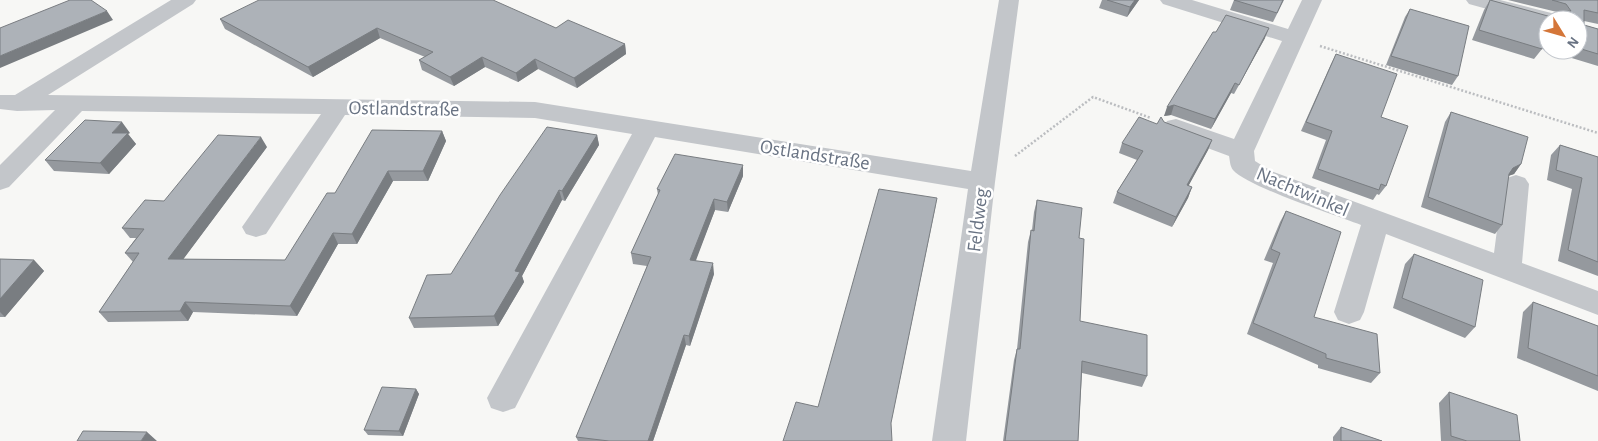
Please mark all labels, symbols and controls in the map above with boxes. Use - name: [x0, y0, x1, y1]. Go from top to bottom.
- north arrow: [1538, 10, 1588, 60]
- text: N: [1564, 34, 1581, 50]
- street label: Ostlandstraße: [348, 98, 460, 120]
- street label: Ostlandstraße: [759, 136, 871, 174]
- street label: Nachtwinkel: [1253, 163, 1352, 220]
- street label: Feldweg: [964, 187, 992, 253]

